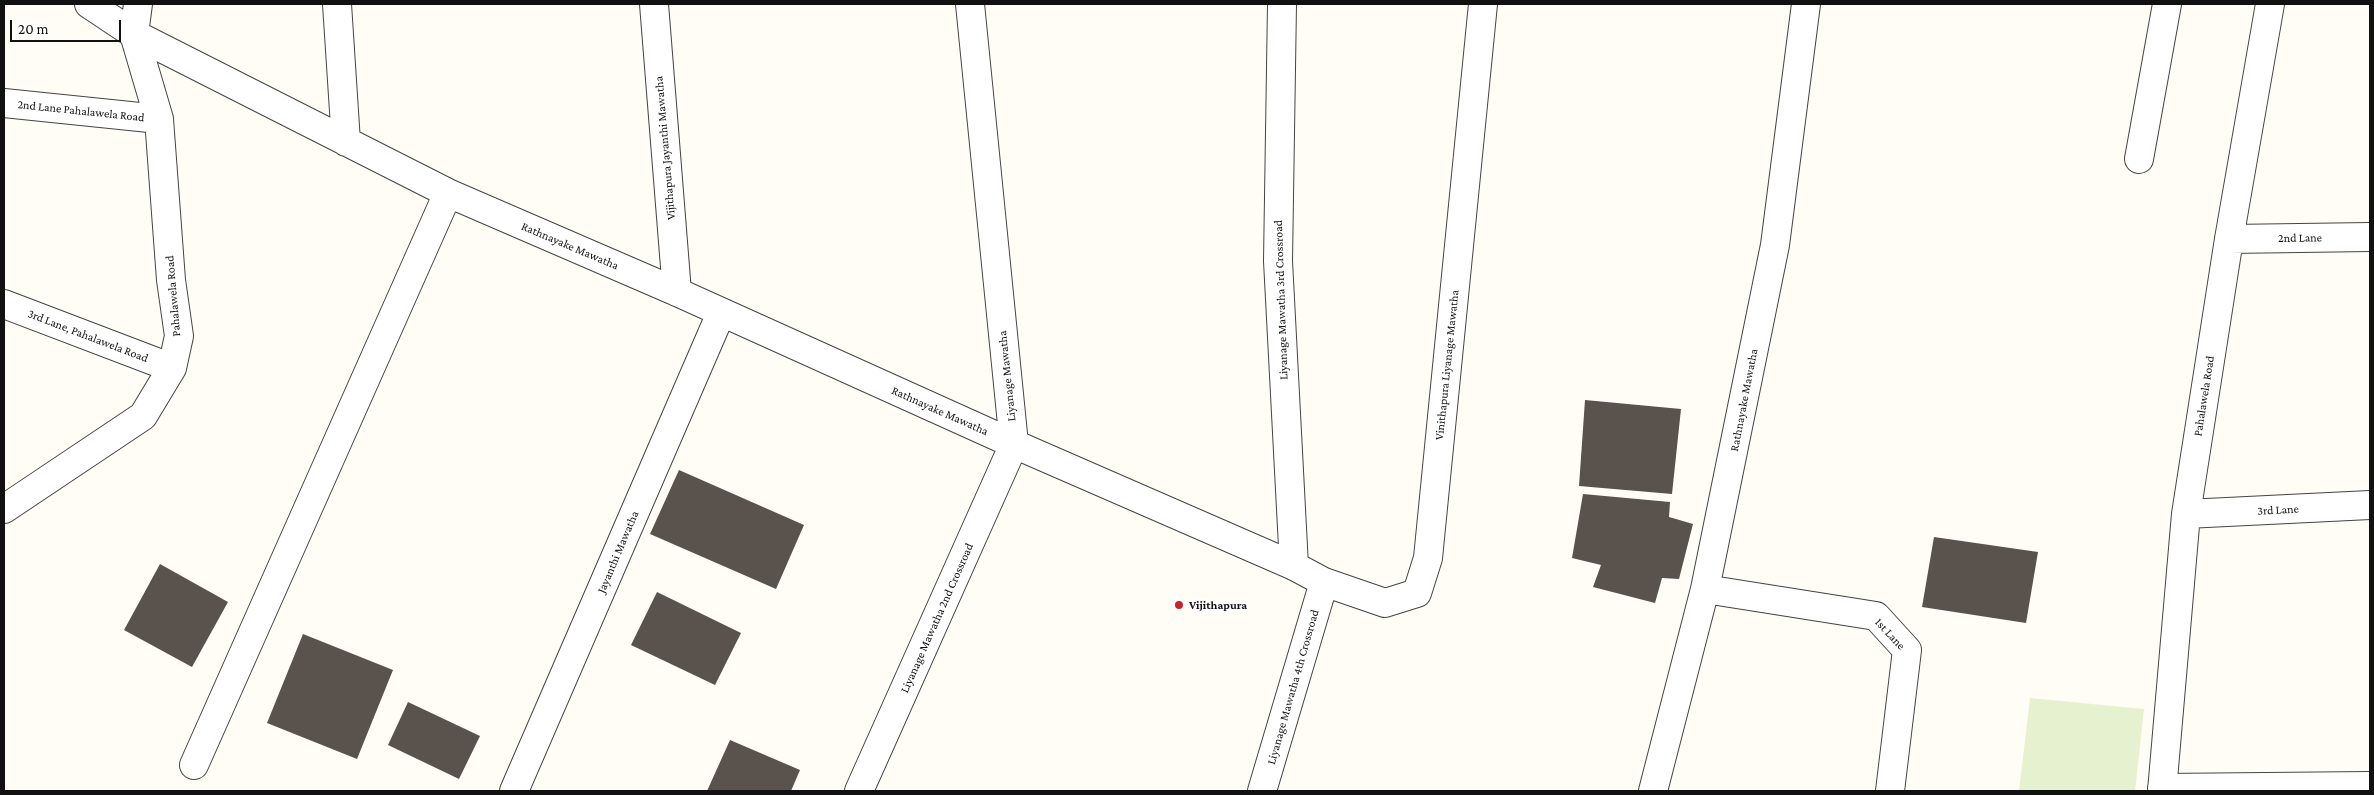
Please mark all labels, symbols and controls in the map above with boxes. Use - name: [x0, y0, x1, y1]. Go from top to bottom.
- scale bar: [12, 10, 124, 42]
- text: 20 m: [18, 21, 49, 37]
- street label: Vijithapura Jayanthi Mawatha: [652, 75, 678, 221]
- street label: 2nd Lane Pahalawela Road: [17, 97, 145, 125]
- street label: Rathnayake Mawatha: [519, 219, 621, 273]
- street label: Liyanage Mawatha 3rd Crossroad: [1271, 220, 1291, 380]
- street label: 2nd Lane: [2278, 230, 2322, 246]
- street label: Pahalawela Road: [162, 255, 184, 337]
- street label: Vinithapura Liyanage Mawatha: [1432, 289, 1462, 441]
- street label: 3rd Lane, Pahalawela Road: [26, 306, 150, 366]
- street label: Liyanage Mawatha: [995, 330, 1019, 422]
- street label: Rathnayake Mawatha: [1727, 347, 1761, 453]
- street label: Pahalawela Road: [2191, 355, 2217, 437]
- street label: Rathnayake Mawatha: [889, 383, 991, 439]
- street label: 3rd Lane: [2257, 502, 2299, 518]
- street label: Jayanthi Mawatha: [594, 509, 642, 595]
- street label: Liyanage Mawatha 2nd Crossroad: [897, 541, 977, 695]
- place label: Vijithapura: [1189, 598, 1247, 612]
- marker: Vijithapura: [1173, 599, 1185, 611]
- street label: Liyanage Mawatha 4th Crossroad: [1264, 608, 1322, 766]
- street label: 1st Lane: [1872, 615, 1908, 653]

